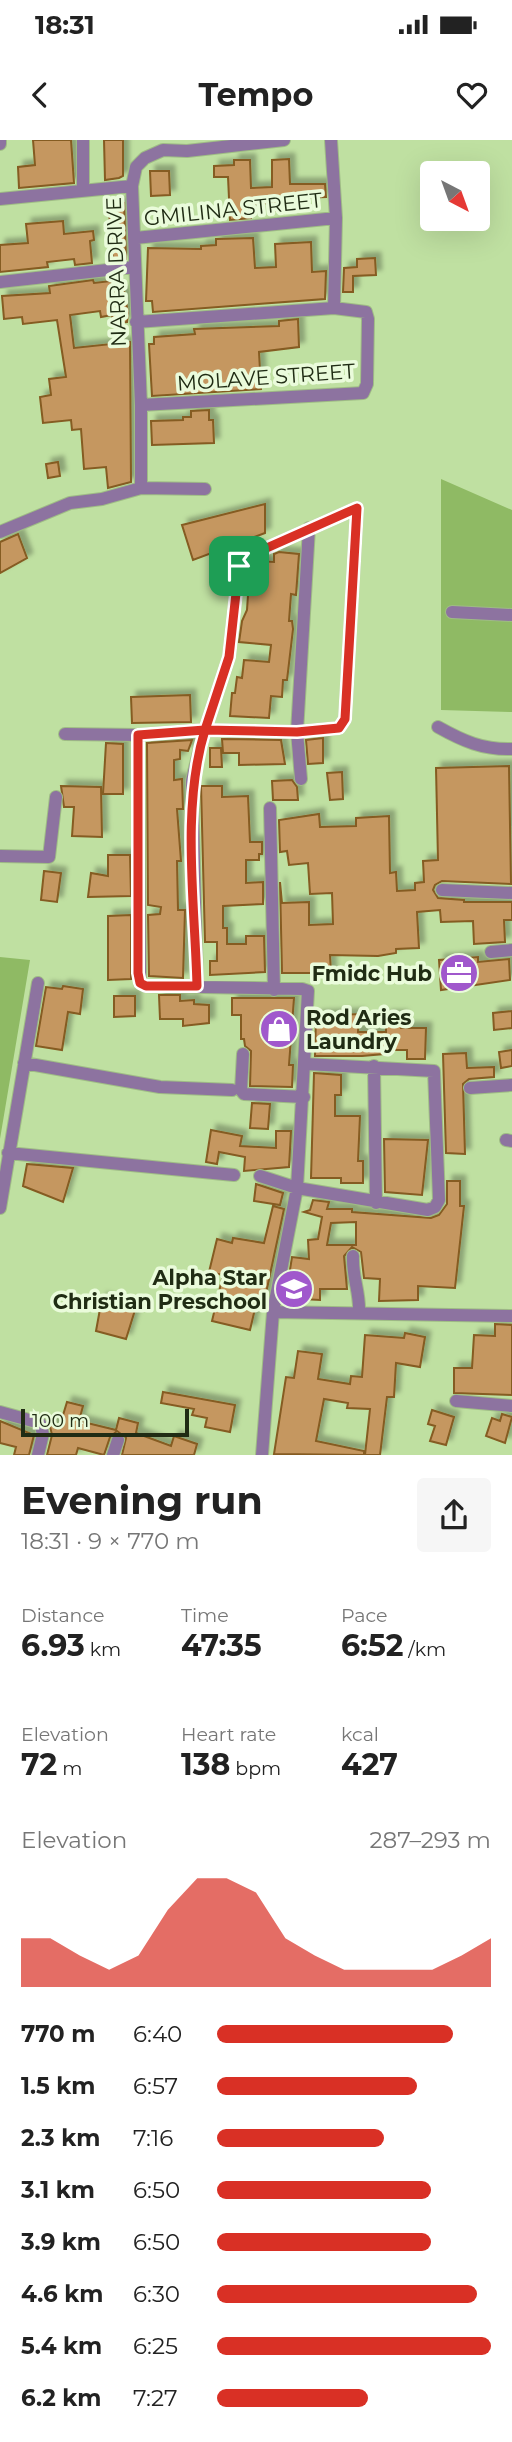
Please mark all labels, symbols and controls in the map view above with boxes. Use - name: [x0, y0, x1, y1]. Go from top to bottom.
- text: 18:31: [35, 9, 95, 41]
- text: Tempo: [199, 75, 313, 114]
- icon: back: [21, 76, 59, 114]
- icon: heart: [453, 76, 491, 114]
- north arrow: [420, 161, 490, 231]
- map controls: [420, 161, 490, 231]
- street label: GMILINA STREET: [143, 187, 323, 231]
- street label: NARRA DRIVE: [101, 197, 131, 347]
- street label: MOLAVE STREET: [176, 358, 356, 396]
- pin: [209, 536, 269, 596]
- icon: arrive: [220, 547, 258, 585]
- office icon: Fmidc Hub: [438, 952, 480, 994]
- place label: Fmidc Hub: [312, 961, 432, 986]
- place label: Rod Aries Laundry: [306, 1005, 411, 1054]
- shop icon: Rod Aries Laundry: [258, 1008, 300, 1050]
- place label: Alpha Star Christian Preschool: [53, 1265, 267, 1314]
- school or university icon: Alpha Star Christian Preschool: [273, 1268, 315, 1310]
- scale bar: [21, 1406, 189, 1438]
- text: 100 m: [32, 1409, 89, 1432]
- text: Evening run: [21, 1477, 263, 1524]
- button: share: [417, 1478, 491, 1552]
- text: 18:31 · 9 × 770 m: [21, 1527, 200, 1555]
- text: Distance: [21, 1604, 104, 1627]
- text: Time: [181, 1604, 229, 1627]
- text: Pace: [341, 1604, 388, 1627]
- text: 6.93: [21, 1627, 85, 1664]
- text: 47:35: [181, 1627, 262, 1664]
- text: 6:52: [341, 1627, 403, 1664]
- text: km: [85, 1638, 121, 1661]
- text: /km: [403, 1638, 446, 1661]
- text: Elevation: [21, 1723, 109, 1746]
- text: Heart rate: [181, 1723, 276, 1746]
- text: kcal: [341, 1723, 379, 1746]
- text: 72: [21, 1746, 57, 1783]
- text: 138: [181, 1746, 230, 1783]
- text: 427: [341, 1746, 398, 1783]
- text: m: [57, 1757, 82, 1780]
- text: bpm: [230, 1757, 281, 1780]
- text: Elevation: [21, 1826, 127, 1854]
- text: 287–293 m: [369, 1826, 491, 1854]
- text: 770 m: [21, 2020, 95, 2048]
- text: 6:40: [133, 2020, 182, 2048]
- text: 1.5 km: [21, 2072, 95, 2100]
- text: 6:57: [133, 2072, 178, 2100]
- text: 2.3 km: [21, 2124, 100, 2152]
- text: 7:16: [133, 2124, 173, 2152]
- text: 3.1 km: [21, 2176, 95, 2204]
- text: 6:50: [133, 2176, 180, 2204]
- text: 3.9 km: [21, 2228, 101, 2256]
- text: 6:50: [133, 2228, 180, 2256]
- text: 4.6 km: [21, 2280, 103, 2308]
- text: 6:30: [133, 2280, 180, 2308]
- text: 5.4 km: [21, 2332, 102, 2360]
- text: 6:25: [133, 2332, 178, 2360]
- text: 6.2 km: [21, 2384, 101, 2412]
- text: 7:27: [133, 2384, 178, 2412]

